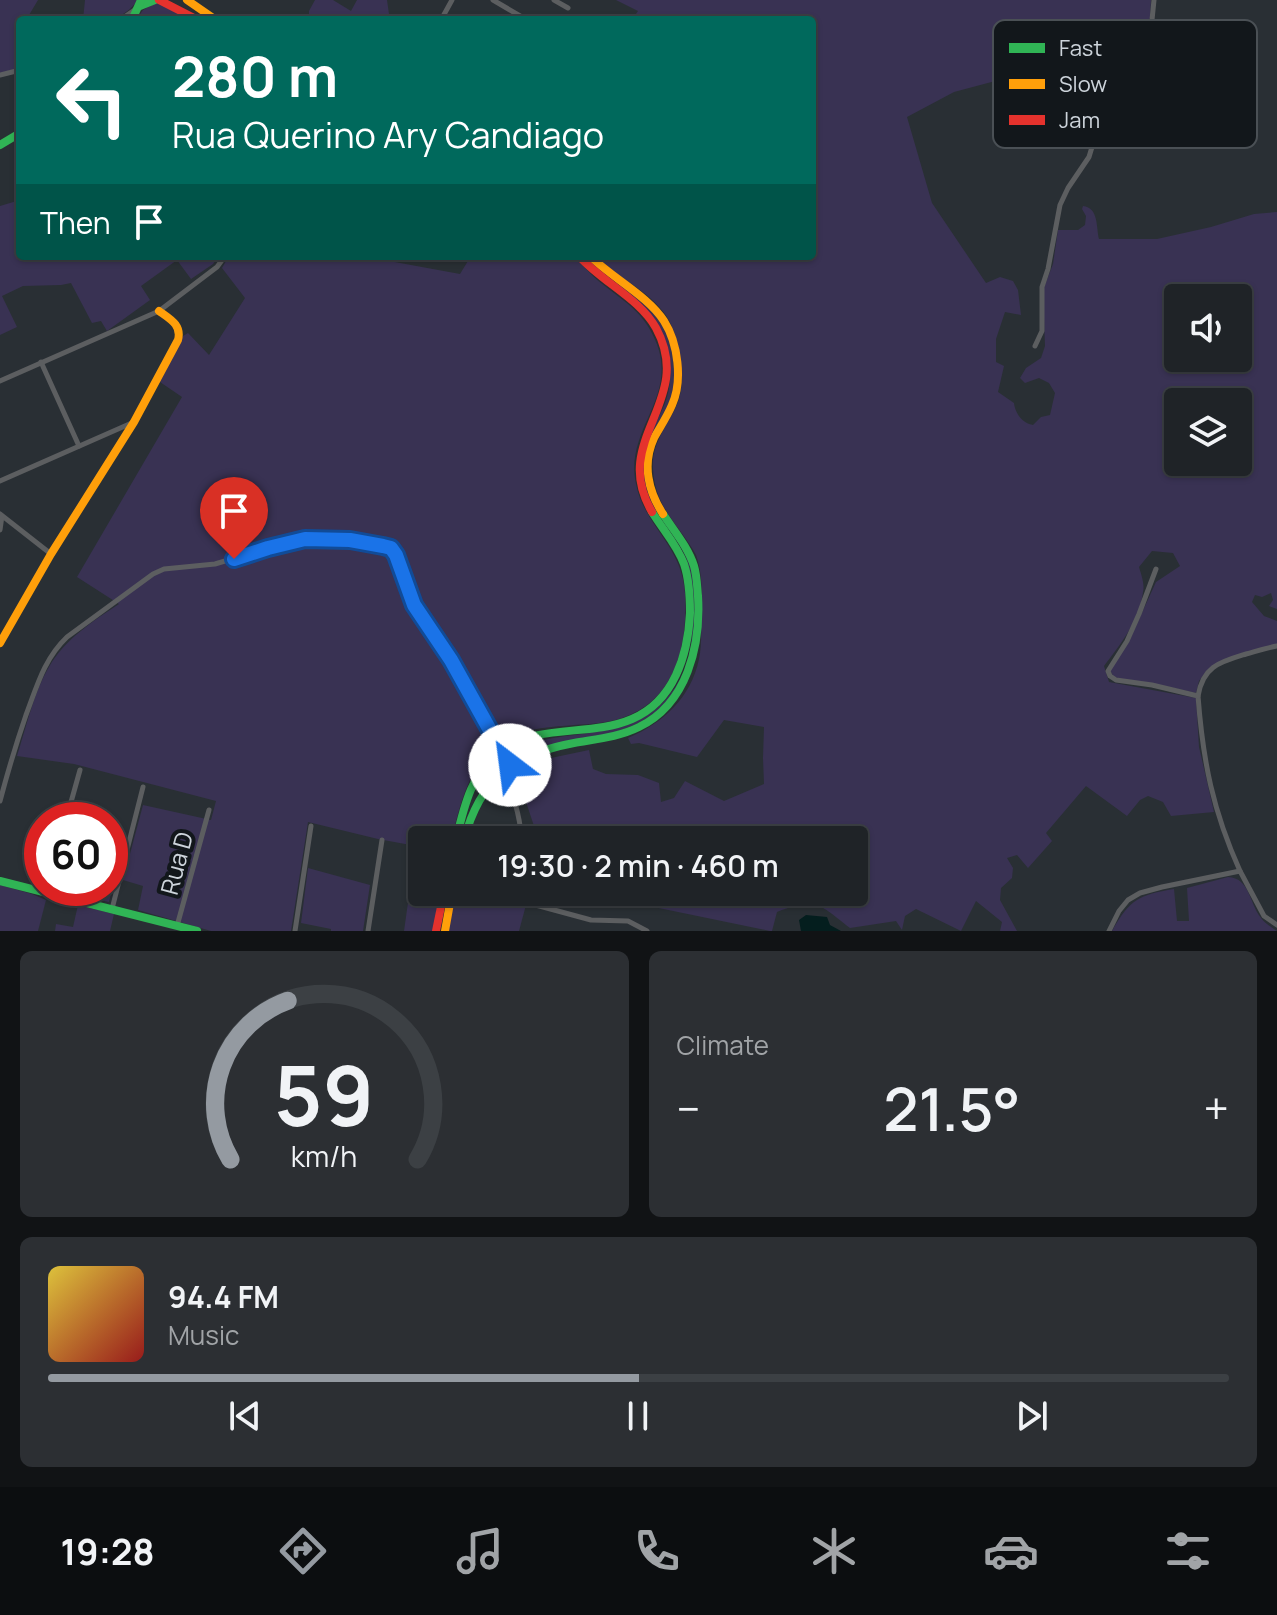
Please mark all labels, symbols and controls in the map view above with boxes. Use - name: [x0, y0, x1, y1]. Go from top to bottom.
- legend: [993, 20, 1257, 148]
- text: Fast: [1059, 33, 1102, 63]
- text: 280 m: [172, 37, 338, 114]
- icon: left: [40, 48, 144, 152]
- text: Slow: [1059, 69, 1107, 99]
- text: Jam: [1059, 105, 1100, 135]
- text: Rua Querino Ary Candiago: [172, 110, 604, 159]
- icon: arrive: [127, 200, 171, 244]
- text: Then: [40, 202, 111, 243]
- map controls: [1164, 284, 1252, 476]
- button: sound: [1164, 284, 1252, 372]
- button: layers: [1164, 388, 1252, 476]
- pin: [200, 477, 268, 559]
- icon: arrive: [212, 489, 256, 533]
- position arrow: [468, 723, 552, 807]
- speed limit sign: 60: [24, 802, 128, 906]
- street label: Rua D: [152, 828, 200, 898]
- text: 19:30 · 2 min · 460 m: [497, 845, 779, 886]
- text: Climate: [677, 1027, 769, 1063]
- text: 59: [274, 1037, 374, 1151]
- text: 21.5°: [883, 1067, 1021, 1149]
- text: −: [677, 1078, 700, 1138]
- text: +: [1204, 1078, 1229, 1138]
- text: km/h: [291, 1137, 357, 1176]
- text: 94.4 FM: [168, 1276, 279, 1317]
- text: Music: [168, 1317, 239, 1353]
- icon: previous: [223, 1394, 267, 1438]
- icon: pause: [616, 1394, 660, 1438]
- icon: next: [1010, 1394, 1054, 1438]
- icon: directions: [275, 1523, 331, 1579]
- icon: music: [452, 1523, 508, 1579]
- icon: phone: [629, 1523, 685, 1579]
- icon: climate: [806, 1523, 862, 1579]
- icon: car: [983, 1523, 1039, 1579]
- icon: filters: [1160, 1523, 1216, 1579]
- text: 19:28: [61, 1527, 154, 1576]

